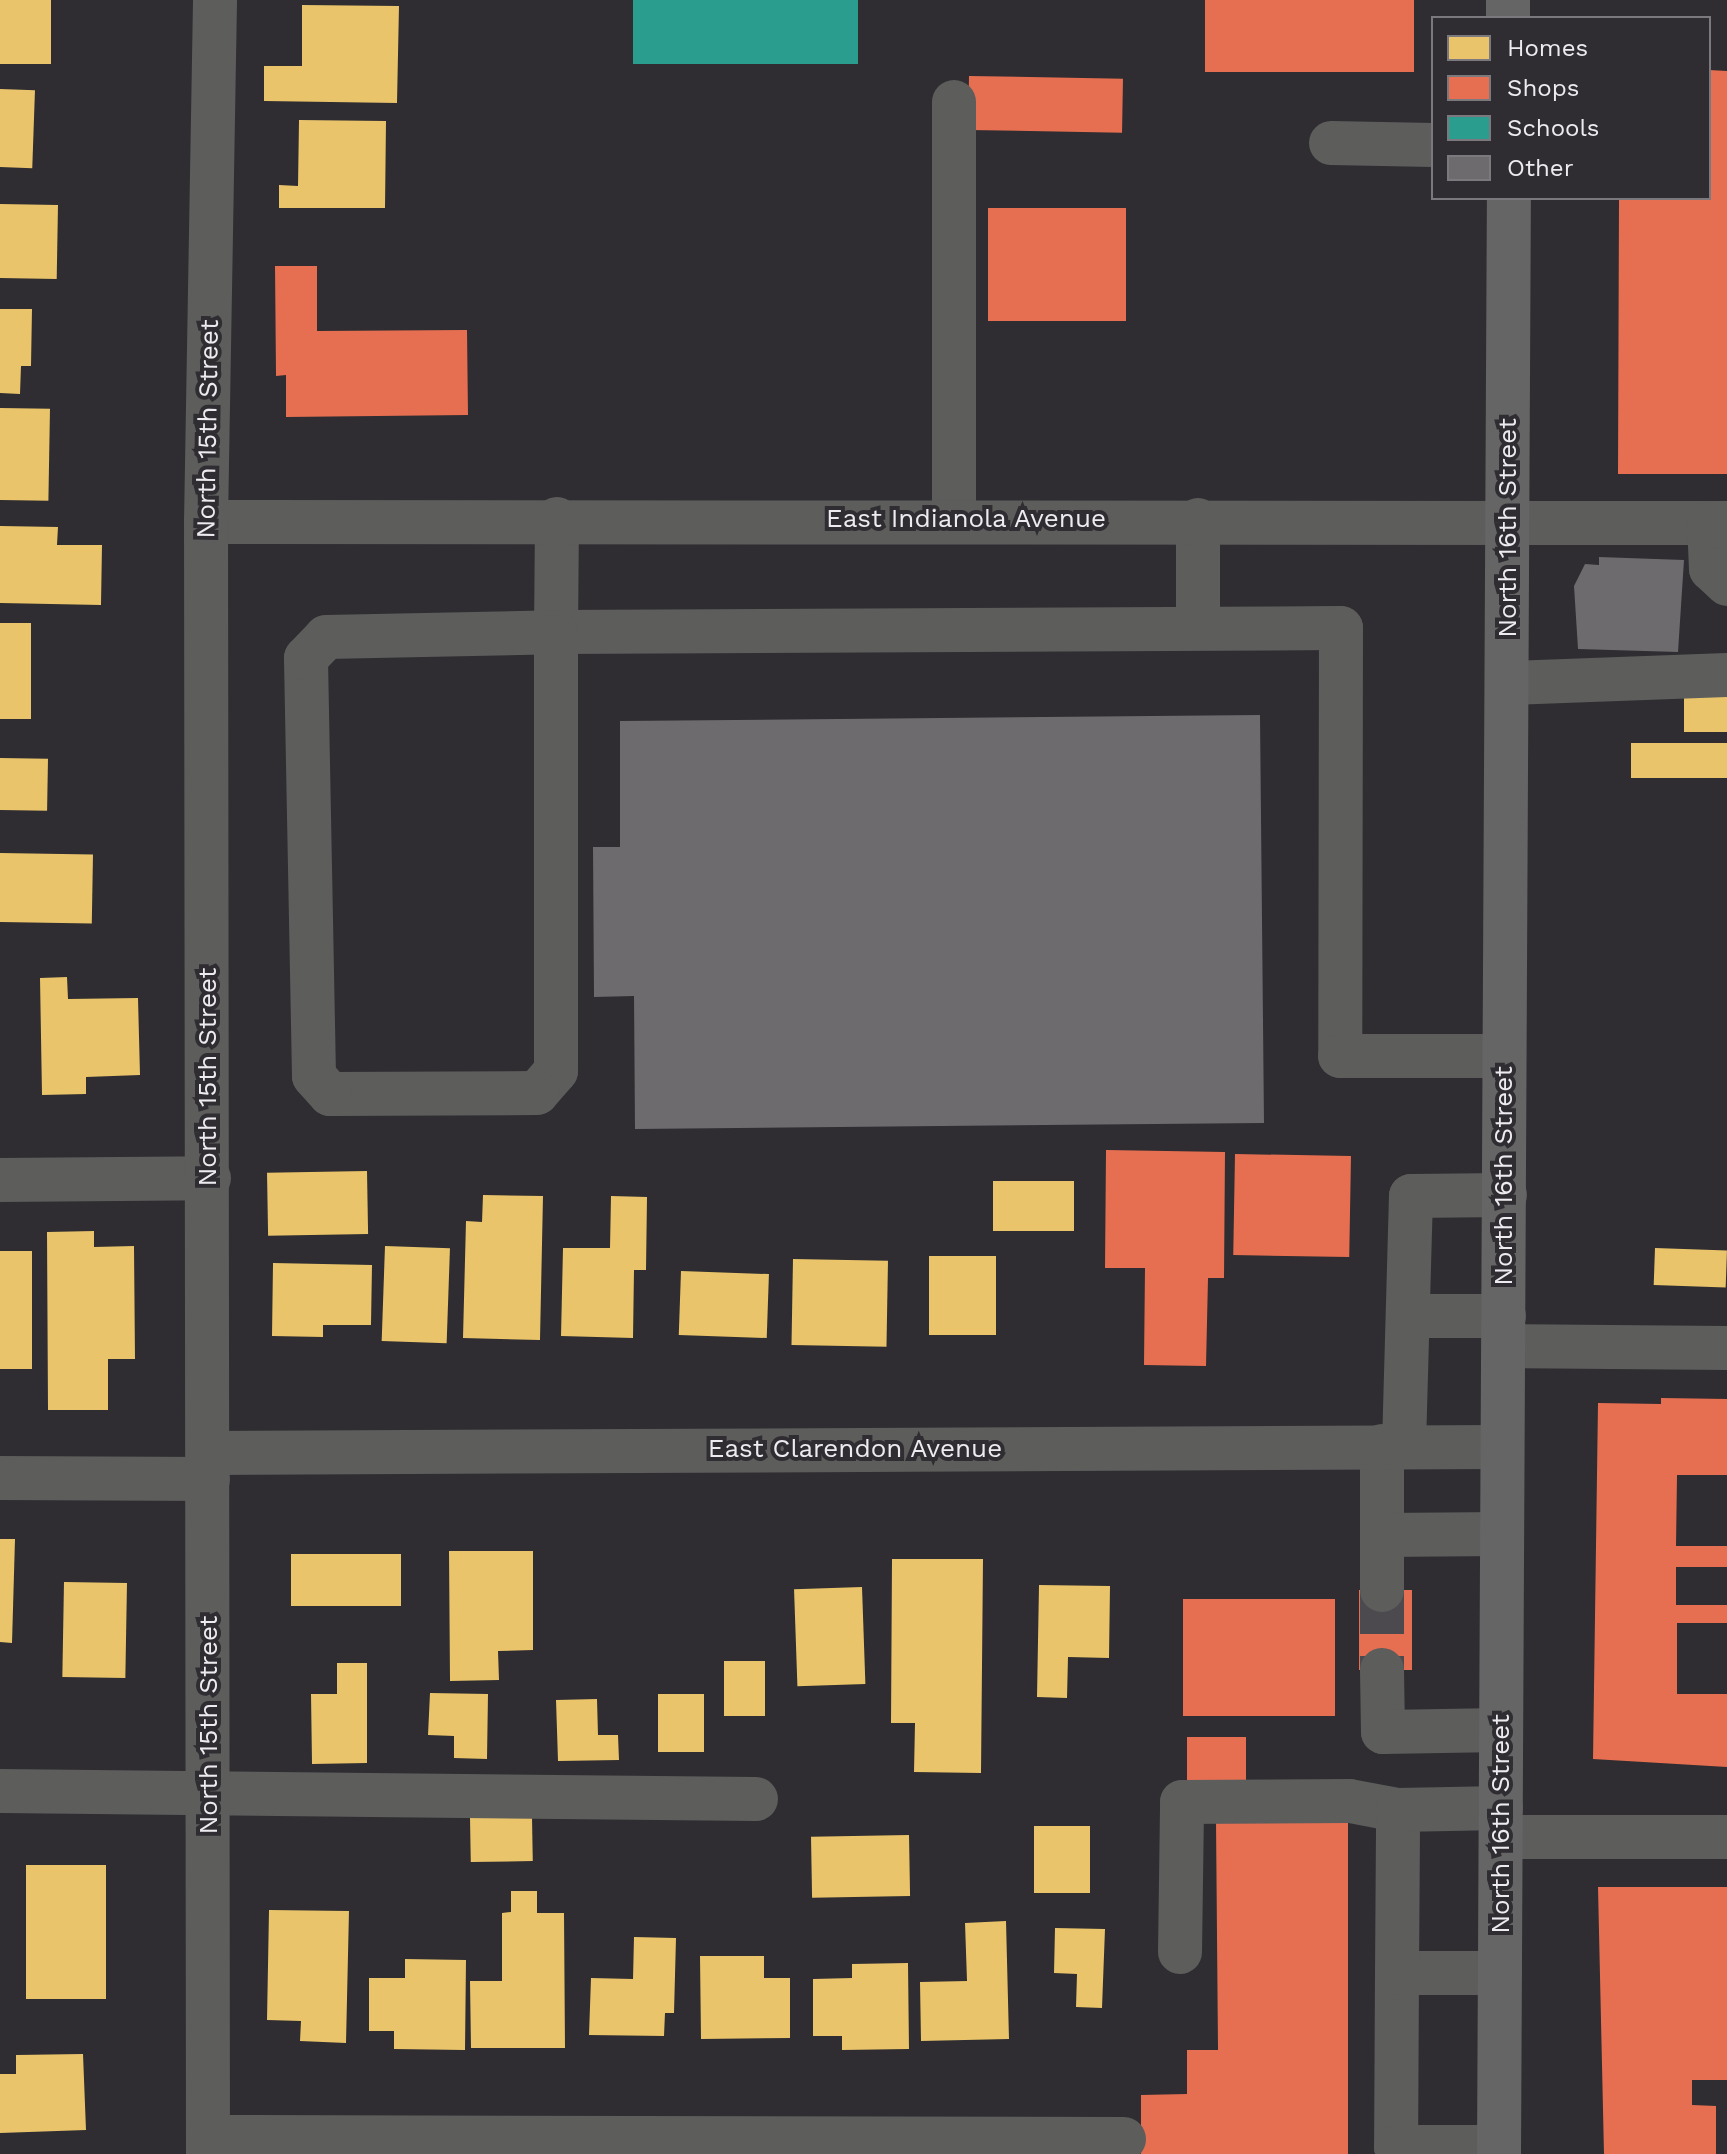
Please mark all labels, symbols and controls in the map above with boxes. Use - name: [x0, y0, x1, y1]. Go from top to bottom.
- legend: [1431, 16, 1711, 200]
- text: Homes: [1507, 34, 1588, 62]
- text: Shops: [1507, 74, 1579, 102]
- text: Schools: [1507, 114, 1599, 142]
- text: Other: [1507, 154, 1574, 182]
- street label: North 15th Street: [190, 319, 226, 539]
- street label: North 16th Street: [1492, 418, 1524, 638]
- street label: East Indianola Avenue: [825, 503, 1107, 535]
- street label: North 15th Street: [192, 967, 224, 1187]
- street label: North 16th Street: [1488, 1066, 1520, 1286]
- street label: East Clarendon Avenue: [707, 1433, 1003, 1465]
- street label: North 15th Street: [193, 1615, 225, 1835]
- street label: North 16th Street: [1485, 1714, 1517, 1934]

